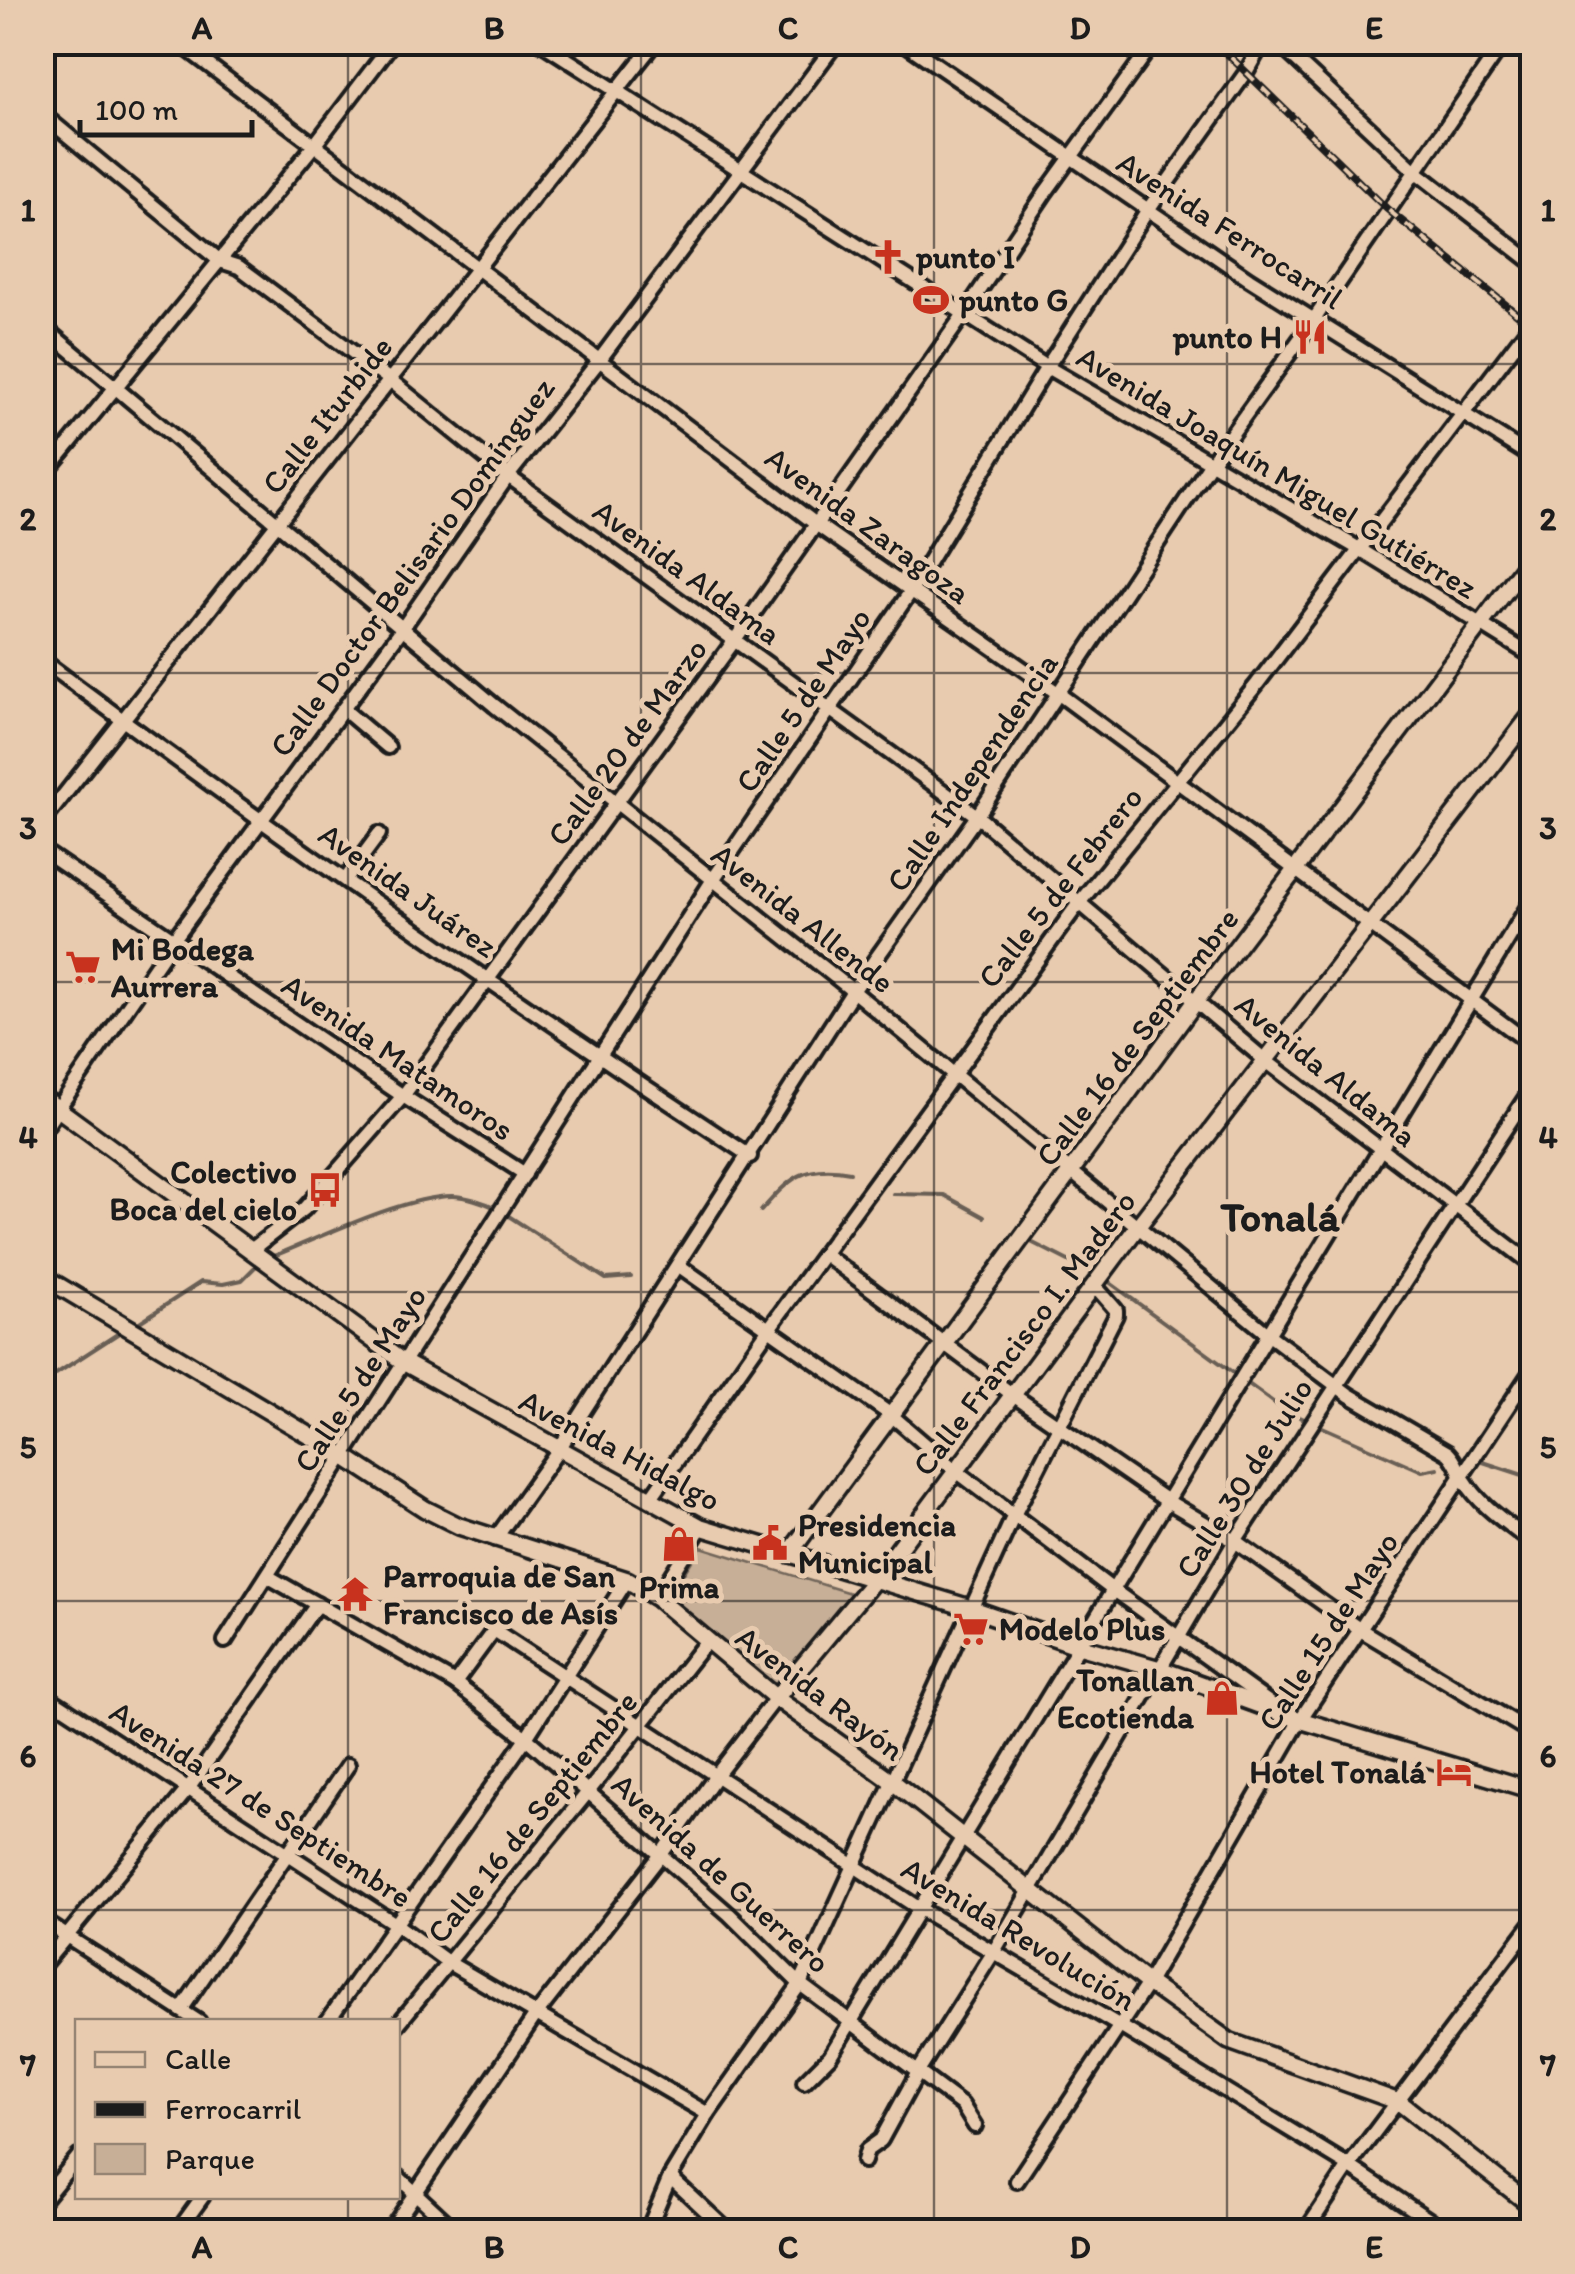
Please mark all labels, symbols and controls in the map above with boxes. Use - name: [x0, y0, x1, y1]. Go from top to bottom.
- text: A: [191, 9, 213, 47]
- text: B: [484, 9, 504, 47]
- text: C: [778, 9, 798, 47]
- text: D: [1069, 9, 1091, 47]
- text: E: [1365, 9, 1383, 47]
- scale bar: [80, 75, 252, 137]
- text: 100 m: [95, 91, 178, 128]
- street label: Avenida Ferrocarril: [1110, 143, 1350, 317]
- text: 1: [21, 191, 36, 229]
- text: 1: [1541, 191, 1556, 229]
- church icon: punto I: [869, 238, 907, 276]
- place label: punto I: [915, 238, 1015, 276]
- sports icon: punto G: [912, 281, 950, 319]
- place label: punto G: [958, 281, 1068, 319]
- place label: punto H: [1172, 318, 1282, 356]
- restaurant icon: punto H: [1291, 318, 1329, 356]
- street label: Calle Iturbide: [254, 329, 400, 501]
- street label: Avenida Joaquín Miguel Gutiérrez: [1070, 337, 1484, 607]
- street label: Calle Doctor Belisario Domínguez: [262, 370, 562, 764]
- street label: Avenida Zaragoza: [758, 438, 978, 612]
- street label: Avenida Aldama: [586, 491, 788, 653]
- text: 2: [20, 500, 37, 538]
- text: 2: [1540, 500, 1557, 538]
- street label: Calle 5 de Mayo: [727, 600, 879, 800]
- street label: Calle 20 de Marzo: [539, 631, 715, 853]
- street label: Calle Independencia: [878, 645, 1066, 899]
- street label: Calle 5 de Febrero: [970, 779, 1150, 995]
- text: 3: [19, 809, 37, 847]
- text: 3: [1539, 809, 1557, 847]
- street label: Avenida Juárez: [312, 815, 505, 966]
- street label: Avenida Allende: [704, 835, 902, 1001]
- street label: Calle 16 de Septiembre: [1028, 900, 1246, 1174]
- place label: Mi Bodega Aurrera: [110, 930, 254, 1005]
- supermarket icon: Mi Bodega Aurrera: [64, 948, 102, 986]
- street label: Avenida Matamoros: [275, 965, 521, 1149]
- street label: Avenida Aldama: [1228, 985, 1425, 1155]
- text: 4: [18, 1118, 38, 1156]
- text: 4: [1538, 1118, 1558, 1156]
- place label: Colectivo Boca del cielo: [109, 1153, 297, 1228]
- bus stop icon: Colectivo Boca del cielo: [306, 1171, 344, 1209]
- street label: Calle Francisco I. Madero: [904, 1183, 1144, 1483]
- district label: Tonalá: [1219, 1191, 1340, 1242]
- street label: Calle 5 de Mayo: [286, 1279, 434, 1479]
- street label: Calle 30 de Julio: [1167, 1371, 1321, 1585]
- street label: Avenida Hidalgo: [513, 1381, 727, 1519]
- text: 5: [20, 1428, 37, 1466]
- text: 5: [1540, 1428, 1557, 1466]
- place label: Presidencia Municipal: [798, 1506, 956, 1581]
- public building icon: Presidencia Municipal: [751, 1524, 789, 1562]
- street label: Calle 15 de Mayo: [1250, 1524, 1406, 1738]
- shop icon: Prima: [660, 1525, 698, 1563]
- place label: Parroquia de San Francisco de Asís: [383, 1557, 618, 1632]
- place label: Prima: [639, 1568, 720, 1606]
- temple icon: Parroquia de San Francisco de Asís: [336, 1575, 374, 1613]
- supermarket icon: Modelo Plus: [952, 1610, 990, 1648]
- place label: Modelo Plus: [999, 1610, 1165, 1648]
- street label: Avenida Rayón: [728, 1617, 912, 1769]
- place label: Tonallan Ecotienda: [1057, 1661, 1195, 1736]
- shop icon: Tonallan Ecotienda: [1203, 1679, 1241, 1717]
- street label: Calle 16 de Septiembre: [419, 1683, 645, 1951]
- street label: Avenida 27 de Septiembre: [103, 1692, 419, 1916]
- text: 6: [20, 1737, 37, 1775]
- text: 6: [1540, 1737, 1557, 1775]
- place label: Hotel Tonalá: [1249, 1753, 1426, 1791]
- hotel icon: Hotel Tonalá: [1435, 1753, 1473, 1791]
- street label: Avenida de Guerrero: [604, 1765, 838, 1981]
- street label: Avenida Revolución: [895, 1849, 1143, 2019]
- legend: [75, 2019, 400, 2199]
- text: Calle: [165, 2040, 231, 2077]
- text: 7: [19, 2046, 36, 2084]
- text: 7: [1539, 2046, 1556, 2084]
- text: Ferrocarril: [165, 2090, 302, 2127]
- text: Parque: [165, 2140, 255, 2177]
- text: A: [191, 2228, 213, 2266]
- text: B: [484, 2228, 504, 2266]
- text: C: [778, 2228, 798, 2266]
- text: D: [1069, 2228, 1091, 2266]
- text: E: [1365, 2228, 1383, 2266]

